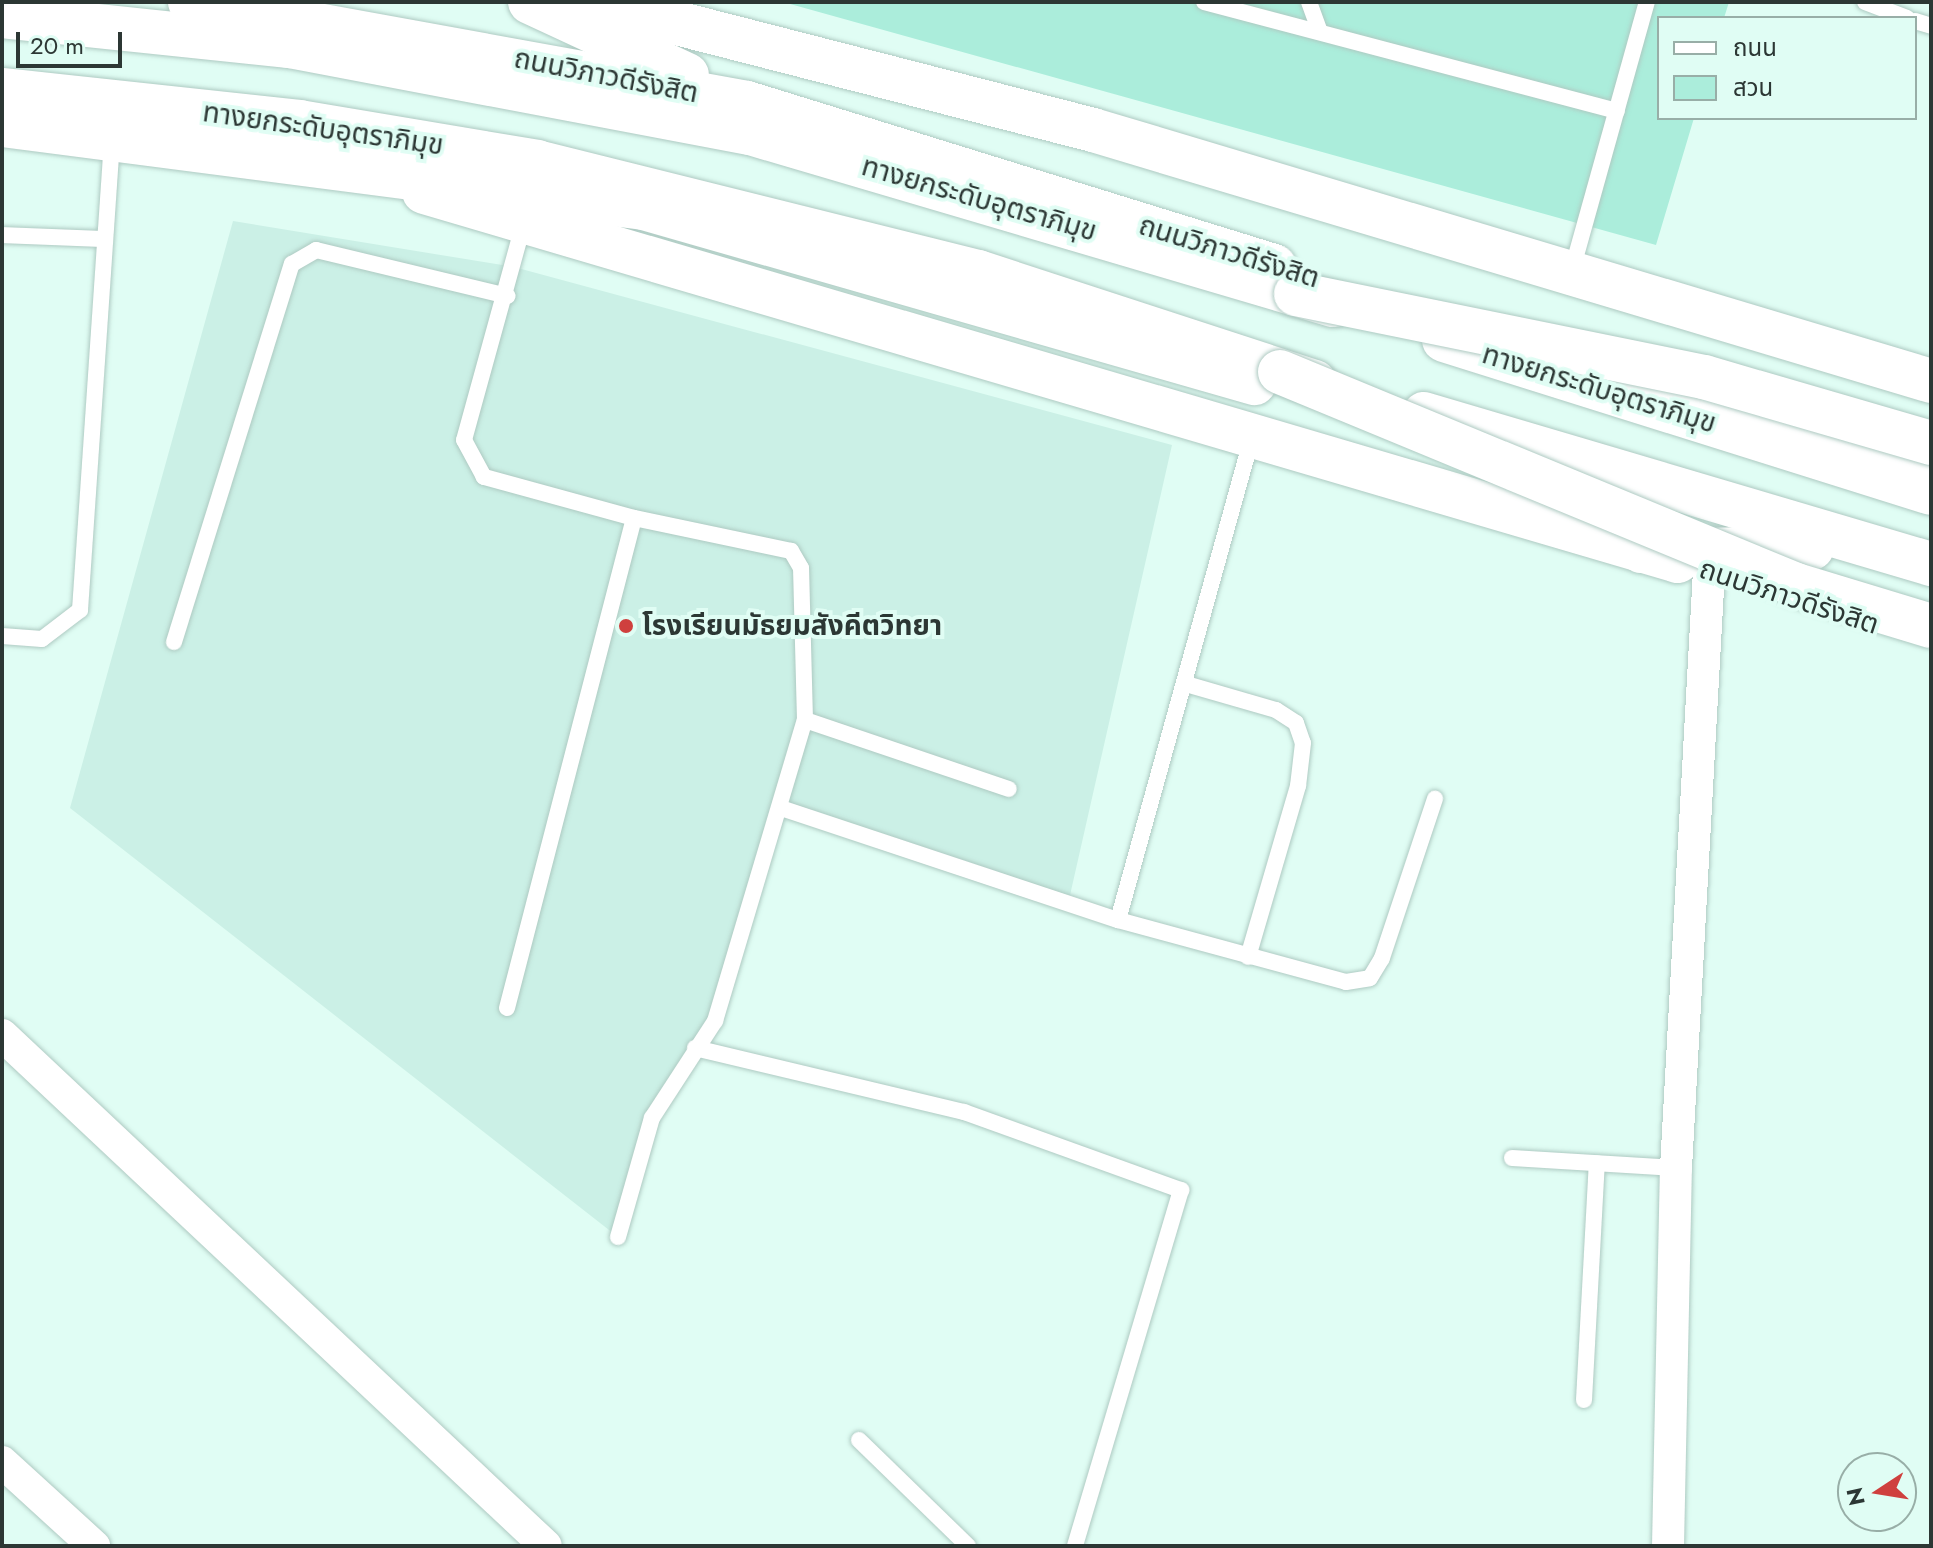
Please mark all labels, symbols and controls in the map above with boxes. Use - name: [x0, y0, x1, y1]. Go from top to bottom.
- scale bar: [20, 16, 126, 66]
- legend: [1657, 16, 1917, 120]
- text: 20 m: [30, 28, 84, 63]
- text: ถนน: [1733, 30, 1777, 65]
- street label: ถนนวิภาวดีรังสิต: [511, 42, 701, 110]
- text: สวน: [1733, 70, 1773, 105]
- street label: ทางยกระดับอุตราภิมุข: [201, 95, 445, 163]
- street label: ทางยกระดับอุตราภิมุข: [858, 149, 1100, 249]
- street label: ถนนวิภาวดีรังสิต: [1135, 209, 1323, 295]
- street label: ทางยกระดับอุตราภิมุข: [1478, 337, 1720, 441]
- street label: ถนนวิภาวดีรังสิต: [1695, 552, 1883, 642]
- place label: โรงเรียนมัธยมสังคีตวิทยา: [642, 609, 942, 643]
- marker: โรงเรียนมัธยมสังคีตวิทยา: [617, 617, 635, 635]
- north arrow: [1837, 1452, 1917, 1532]
- text: N: [1838, 1485, 1873, 1508]

